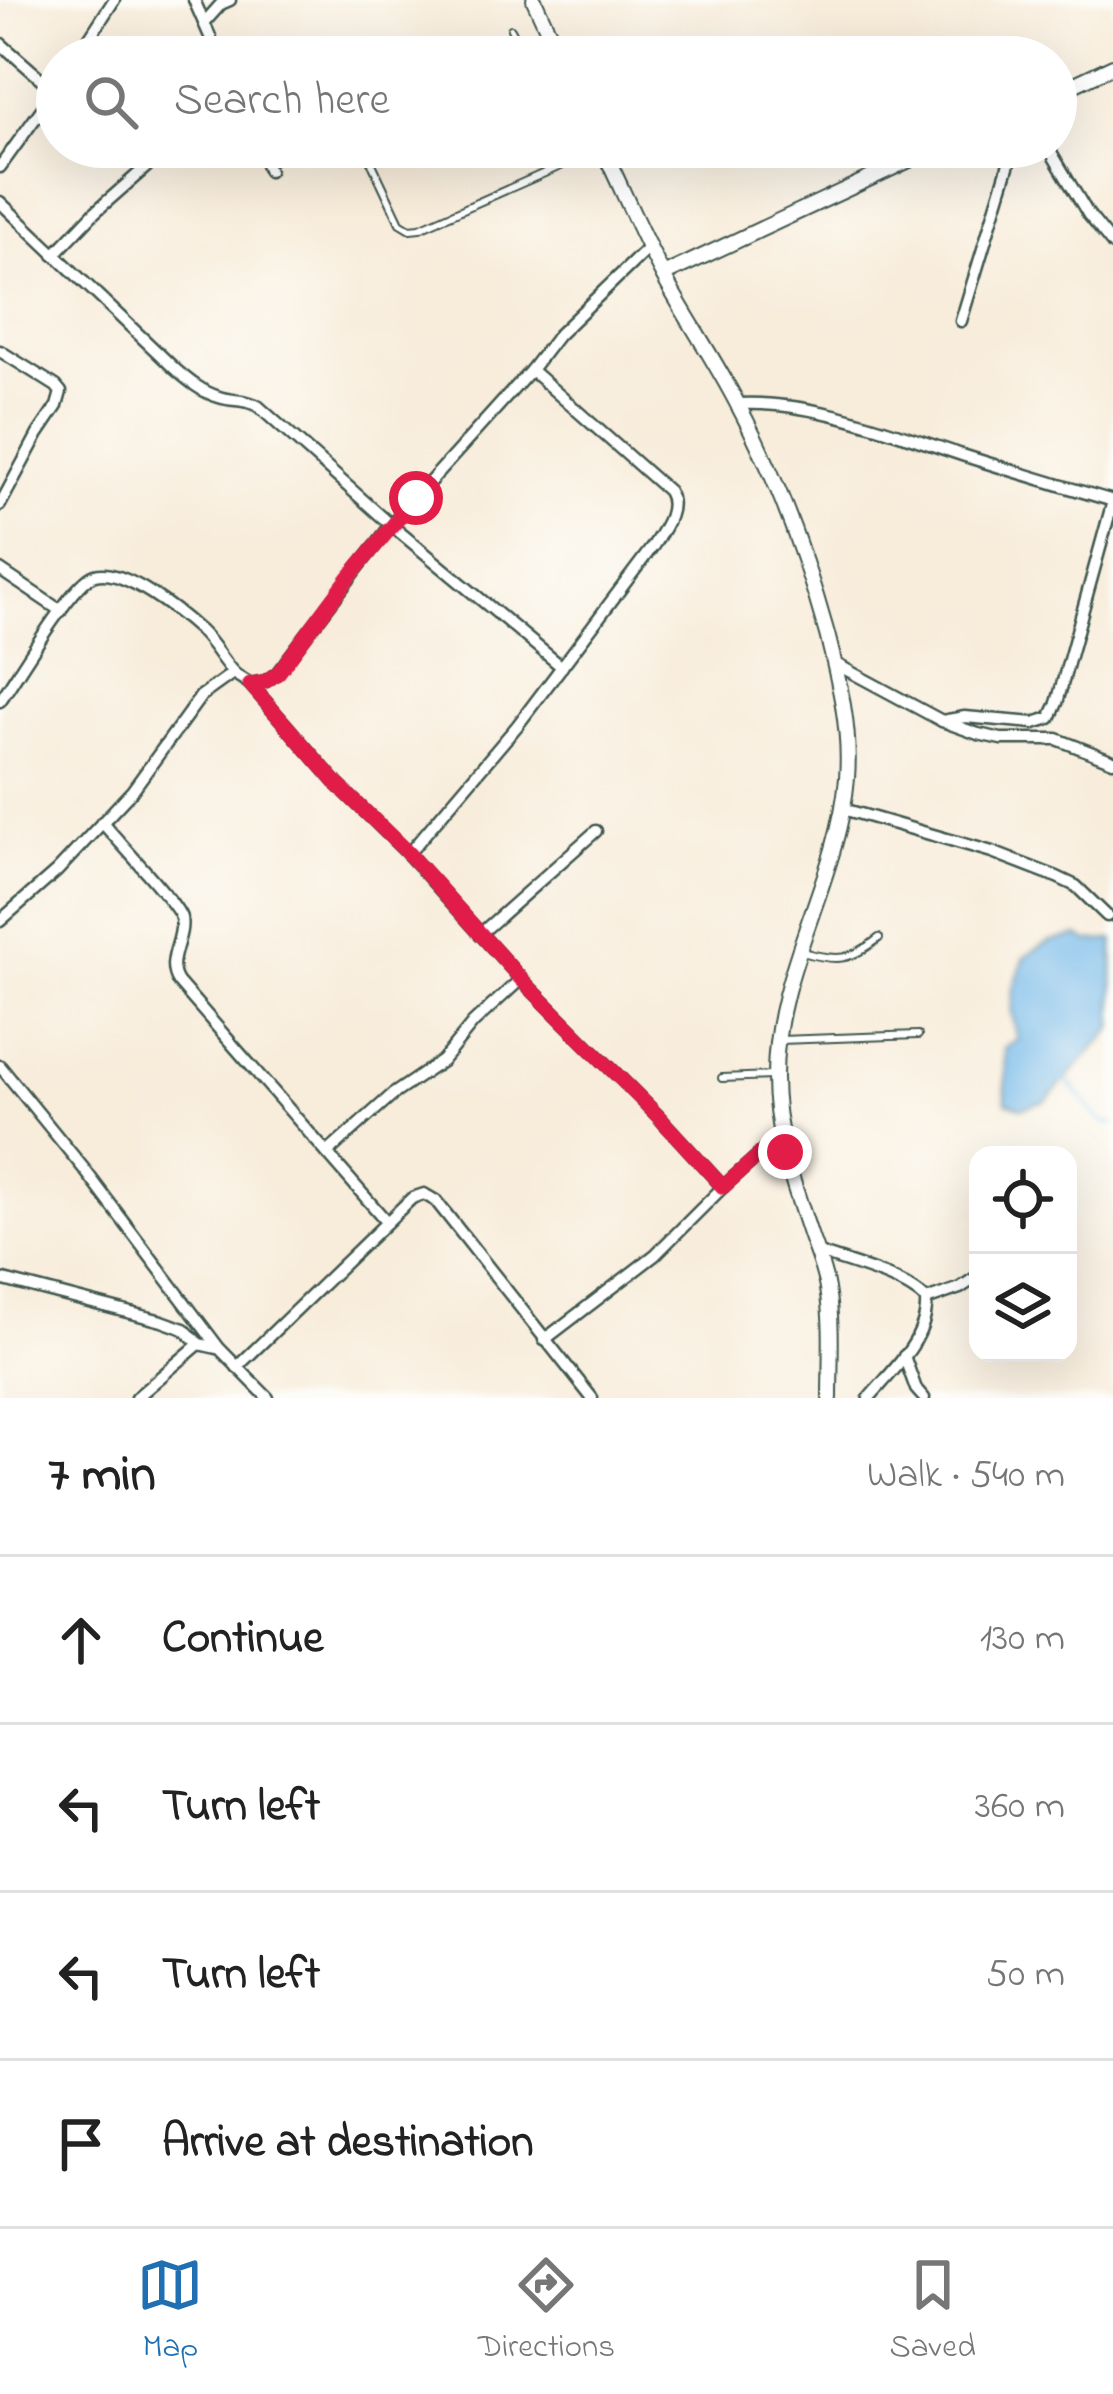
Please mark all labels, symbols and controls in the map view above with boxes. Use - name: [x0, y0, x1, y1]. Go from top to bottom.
- search box: [36, 36, 1077, 168]
- icon: search: [78, 69, 144, 135]
- text: Search here: [174, 69, 390, 135]
- route start: [389, 471, 443, 525]
- route end: [758, 1125, 812, 1179]
- map controls: [969, 1146, 1077, 1362]
- button: locate: [969, 1146, 1077, 1254]
- button: layers: [969, 1254, 1077, 1362]
- text: 7 min: [48, 1439, 156, 1514]
- text: Walk · 540 m: [867, 1448, 1065, 1505]
- icon: ahead: [48, 1607, 114, 1673]
- text: Continue: [162, 1607, 323, 1673]
- text: 130 m: [980, 1611, 1065, 1668]
- icon: left: [48, 1775, 114, 1841]
- text: Turn left: [162, 1775, 320, 1841]
- text: 360 m: [975, 1779, 1065, 1836]
- icon: left: [48, 1943, 114, 2009]
- text: Turn left: [162, 1943, 320, 2009]
- text: 50 m: [986, 1947, 1065, 2004]
- icon: arrive: [48, 2111, 114, 2177]
- text: Arrive at destination: [162, 2111, 533, 2177]
- tab: Map: [137, 2252, 203, 2372]
- tab: Directions: [478, 2252, 615, 2372]
- tab: Saved: [890, 2252, 976, 2372]

